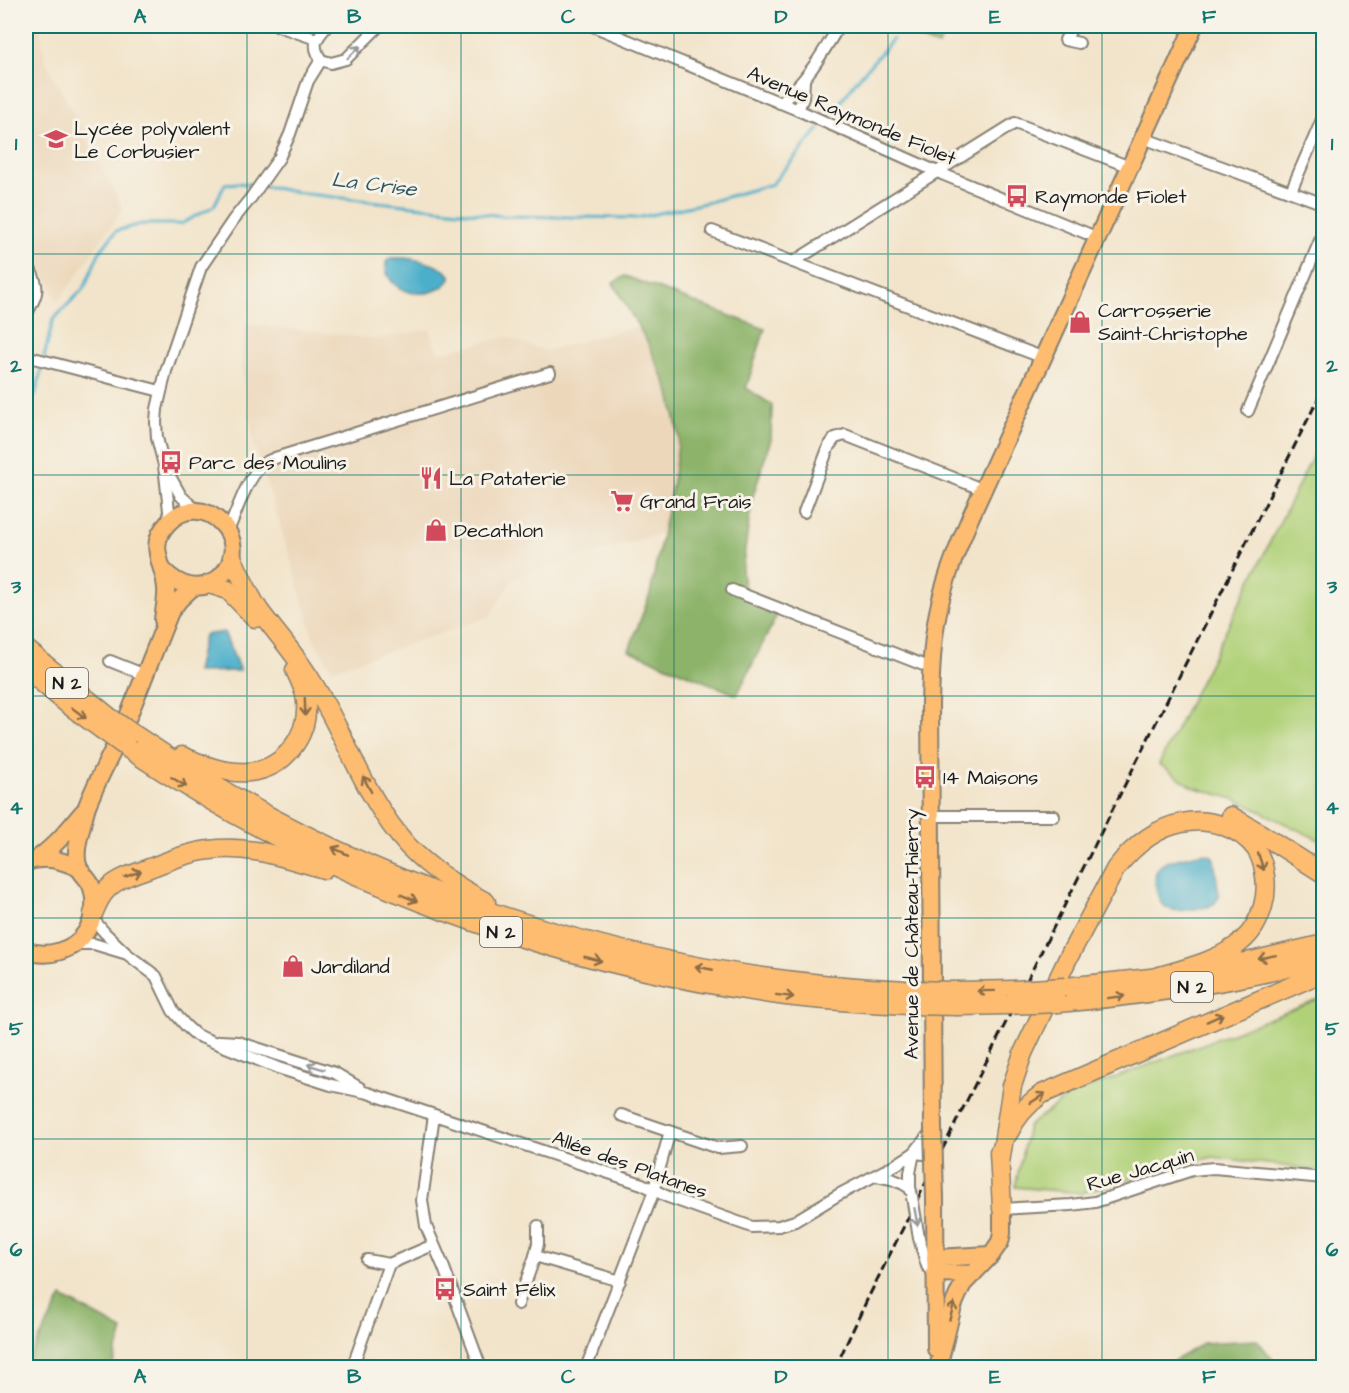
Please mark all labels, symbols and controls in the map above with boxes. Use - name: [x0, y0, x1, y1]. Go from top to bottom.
- text: A: [134, 3, 147, 31]
- text: B: [347, 3, 362, 31]
- text: C: [561, 3, 576, 31]
- text: D: [775, 3, 788, 31]
- text: E: [989, 3, 1001, 31]
- text: F: [1202, 3, 1217, 31]
- one-way arrow: [346, 44, 361, 59]
- street label: Avenue Raymonde Fiolet: [742, 59, 960, 174]
- place label: Lycée polyvalent Le Corbusier: [74, 115, 230, 166]
- school or university icon: Lycée polyvalent Le Corbusier: [43, 126, 69, 152]
- text: 1: [15, 130, 18, 158]
- text: 1: [1331, 130, 1334, 158]
- water label: La Crise: [330, 165, 420, 204]
- bus stop icon: Raymonde Fiolet: [1004, 183, 1030, 209]
- place label: Raymonde Fiolet: [1035, 183, 1186, 212]
- place label: Carrosserie Saint-Christophe: [1098, 297, 1248, 348]
- shop icon: Carrosserie Saint-Christophe: [1067, 309, 1093, 335]
- text: 2: [9, 352, 22, 380]
- text: 2: [1325, 352, 1338, 380]
- bus stop icon: Parc des Moulins: [158, 449, 184, 475]
- place label: Parc des Moulins: [189, 449, 347, 477]
- restaurant icon: La Pataterie: [418, 465, 444, 491]
- place label: La Pataterie: [449, 465, 566, 493]
- supermarket icon: Grand Frais: [609, 488, 635, 514]
- place label: Grand Frais: [640, 488, 751, 516]
- shop icon: Decathlon: [423, 517, 449, 543]
- place label: Decathlon: [454, 517, 543, 545]
- text: 3: [10, 573, 22, 601]
- text: 3: [1326, 573, 1338, 601]
- road number: N 2: [46, 668, 88, 698]
- one-way arrow: [299, 697, 311, 717]
- one-way arrow: [71, 706, 87, 719]
- bus stop icon: 14 Maisons: [912, 764, 938, 790]
- place label: 14 Maisons: [943, 764, 1038, 792]
- one-way arrow: [170, 775, 187, 788]
- one-way arrow: [361, 776, 373, 793]
- text: 4: [9, 794, 23, 822]
- text: 4: [1325, 794, 1339, 822]
- street label: Avenue de Château-Thierry: [898, 808, 927, 1060]
- one-way arrow: [331, 844, 349, 856]
- one-way arrow: [1256, 852, 1267, 871]
- one-way arrow: [123, 868, 141, 879]
- one-way arrow: [399, 893, 417, 904]
- road number: N 2: [480, 917, 522, 947]
- one-way arrow: [1257, 952, 1276, 964]
- shop icon: Jardiland: [280, 953, 306, 979]
- place label: Jardiland: [311, 953, 390, 981]
- one-way arrow: [584, 954, 603, 966]
- one-way arrow: [695, 962, 714, 973]
- road number: N 2: [1171, 972, 1213, 1002]
- one-way arrow: [977, 985, 997, 997]
- one-way arrow: [775, 990, 794, 1001]
- one-way arrow: [1106, 992, 1126, 1003]
- one-way arrow: [1206, 1012, 1224, 1023]
- text: 5: [9, 1015, 24, 1043]
- text: 5: [1325, 1015, 1340, 1043]
- one-way arrow: [307, 1061, 326, 1072]
- one-way arrow: [1029, 1092, 1046, 1104]
- street label: Allée des Platanes: [548, 1124, 711, 1206]
- street label: Rue Jacquin: [1083, 1141, 1197, 1199]
- one-way arrow: [911, 1207, 922, 1227]
- text: 6: [10, 1236, 23, 1264]
- text: 6: [1326, 1236, 1339, 1264]
- bus stop icon: Saint Félix: [432, 1276, 458, 1302]
- place label: Saint Félix: [463, 1276, 556, 1304]
- one-way arrow: [947, 1302, 958, 1321]
- text: A: [134, 1363, 147, 1391]
- text: B: [347, 1363, 362, 1391]
- text: C: [561, 1363, 576, 1391]
- text: D: [775, 1363, 788, 1391]
- text: E: [989, 1363, 1001, 1391]
- text: F: [1202, 1363, 1217, 1391]

